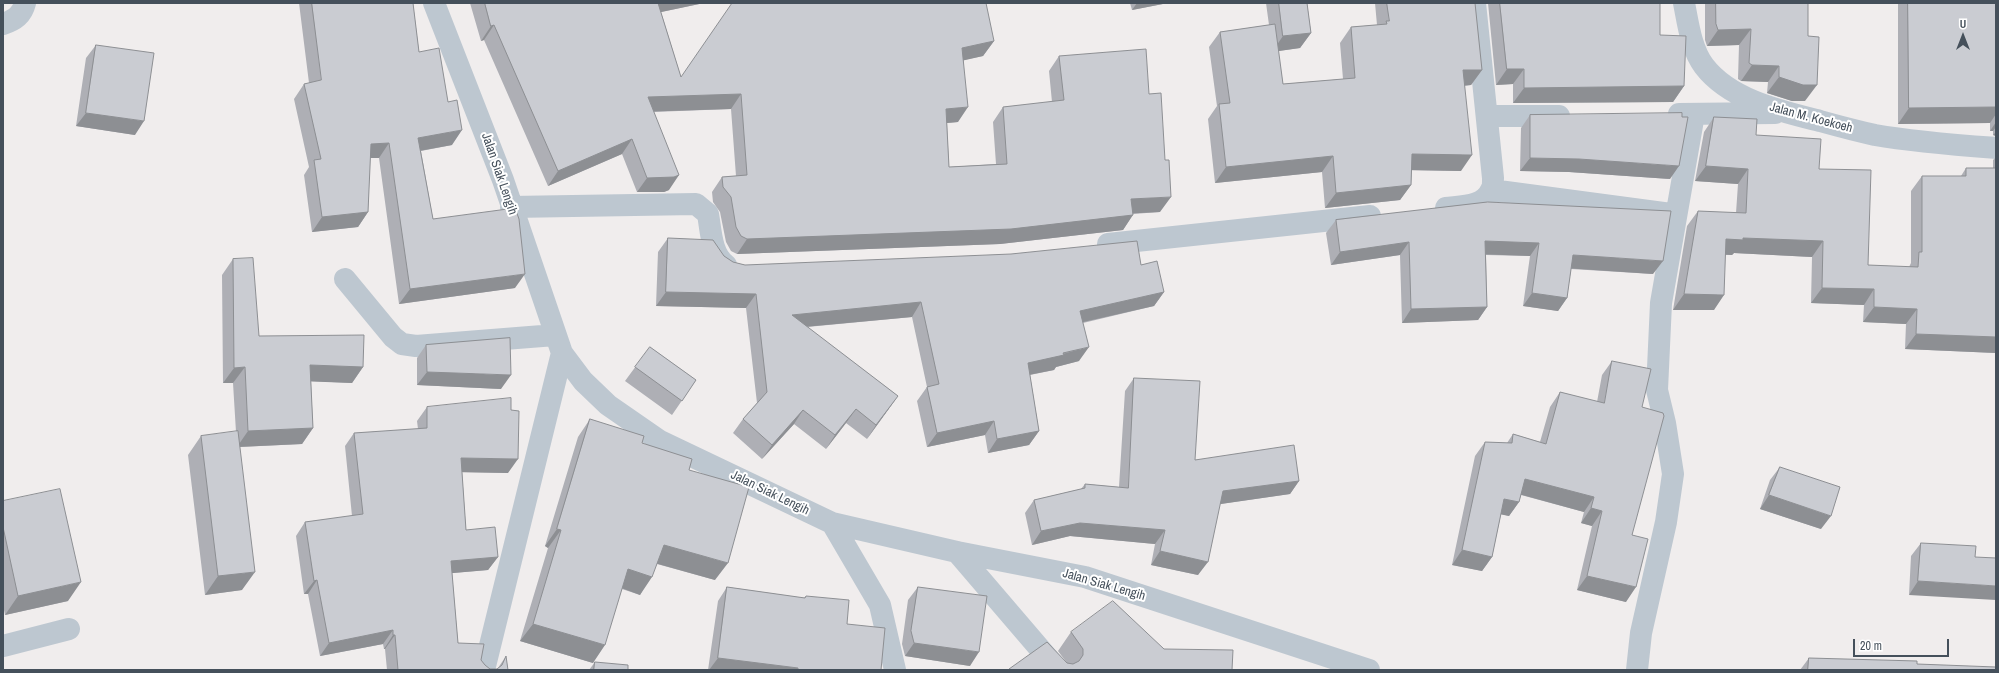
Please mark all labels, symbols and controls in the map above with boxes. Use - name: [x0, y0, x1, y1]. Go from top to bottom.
- north arrow: [1943, 16, 1983, 56]
- text: U: [1960, 17, 1966, 31]
- street label: Jalan M. Koekoeh: [1768, 99, 1854, 137]
- street label: Jalan Siak Lengih: [478, 131, 520, 217]
- street label: Jalan Siak Lengih: [728, 467, 812, 519]
- street label: Jalan Siak Lengih: [1061, 566, 1147, 604]
- scale bar: [1855, 631, 1951, 657]
- text: 20 m: [1860, 638, 1882, 654]

